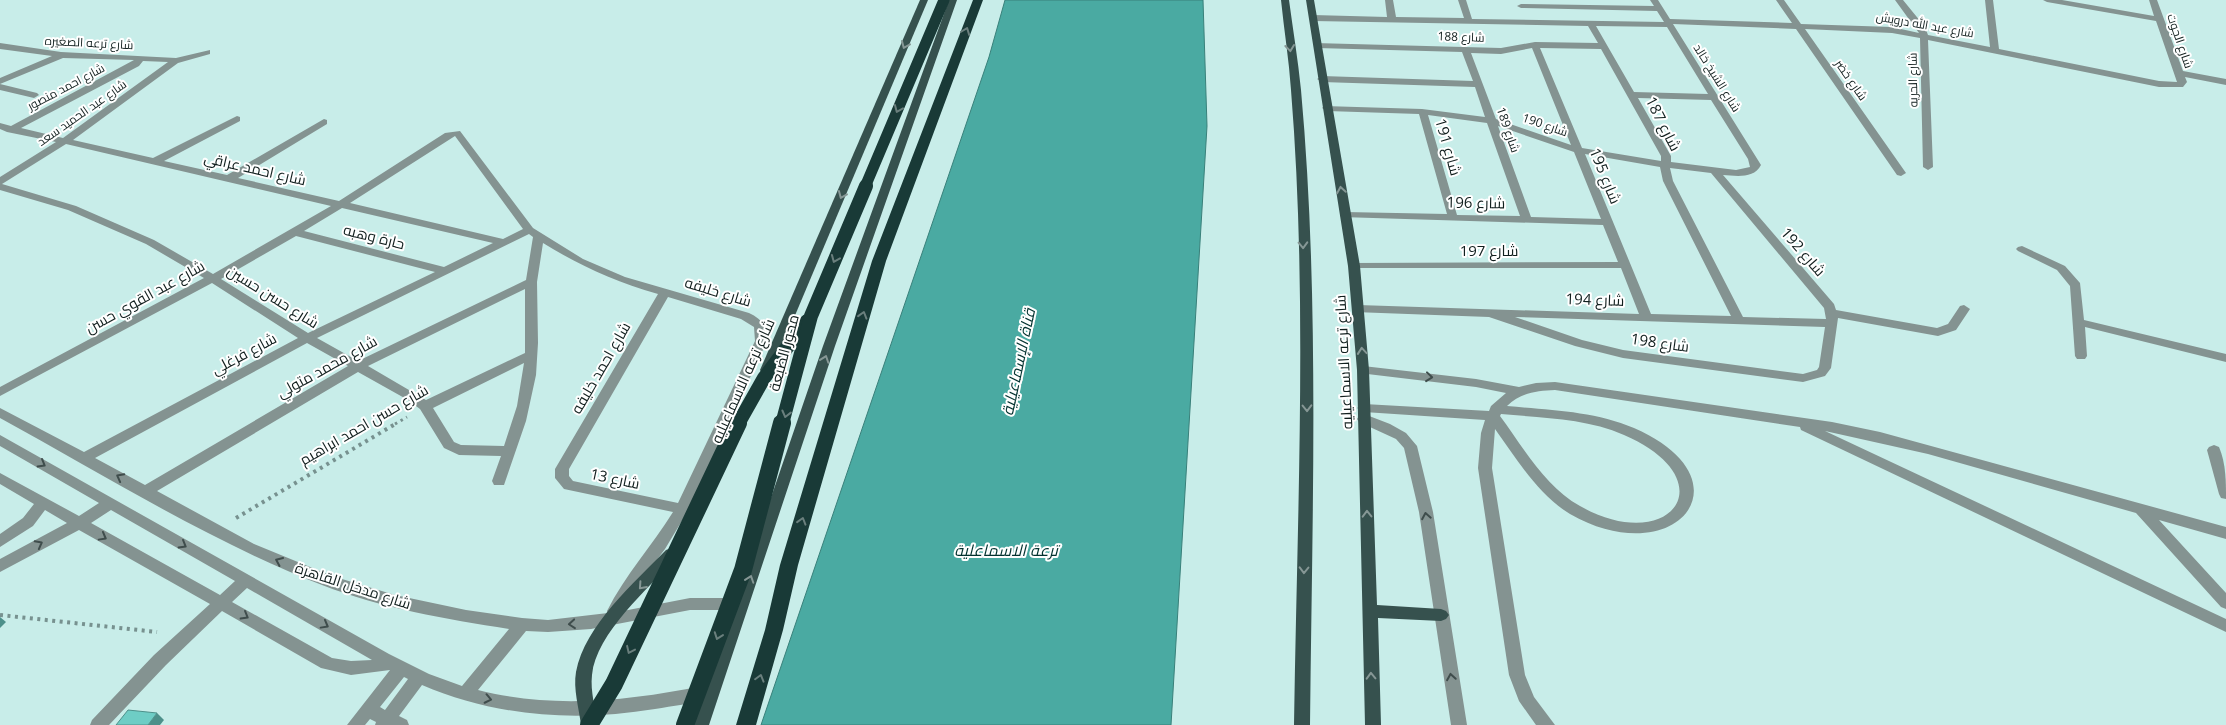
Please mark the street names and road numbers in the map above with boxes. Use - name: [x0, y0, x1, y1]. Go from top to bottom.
- street label: شارع عبد الله درويش: [1875, 8, 1975, 42]
- street label: شارع الجوت: [2163, 11, 2198, 70]
- street label: شارع 188: [1437, 27, 1485, 46]
- street label: شارع ترعه الصغيره: [44, 32, 134, 53]
- street label: شارع الشيخ خالد: [1690, 40, 1745, 115]
- street label: شارع الحريه: [1904, 52, 1921, 108]
- street label: شارع خضر: [1831, 55, 1872, 104]
- street label: شارع احمد منصور: [23, 59, 108, 115]
- street label: شارع عبد الحميد سعد: [34, 75, 130, 150]
- street label: شارع 187: [1640, 93, 1686, 155]
- street label: شارع 189: [1493, 105, 1524, 155]
- street label: شارع 190: [1520, 109, 1570, 140]
- street label: شارع 191: [1429, 116, 1467, 178]
- street label: شارع 195: [1584, 145, 1626, 207]
- street label: شارع احمد عراقي: [202, 147, 308, 192]
- street label: شارع 196: [1446, 191, 1506, 215]
- street label: حارة وهبه: [341, 219, 407, 253]
- street label: شارع 192: [1775, 223, 1831, 281]
- street label: شارع 197: [1460, 240, 1518, 262]
- street label: شارع عبد القوي حسن: [81, 255, 209, 340]
- street label: شارع حسن حسين: [223, 260, 323, 334]
- street label: شارع خليفه: [682, 271, 754, 313]
- street label: شارع 194: [1565, 288, 1625, 312]
- street label: شارع ترعه الاسماعيليه: [1329, 294, 1359, 430]
- street label: محور الضبعة: [763, 312, 803, 393]
- street label: شارع ترعه الاسماعيليه: [706, 315, 780, 447]
- street label: شارع احمد خليفه: [566, 318, 636, 418]
- street label: شارع فرغلي: [207, 328, 281, 381]
- street label: شارع 198: [1629, 328, 1691, 358]
- street label: شارع محمد متولي: [273, 330, 382, 405]
- street label: شارع حسن احمد ابراهيم: [295, 379, 433, 471]
- street label: شارع 13: [588, 463, 642, 495]
- street label: شارع مدخل القاهرة: [292, 557, 414, 615]

